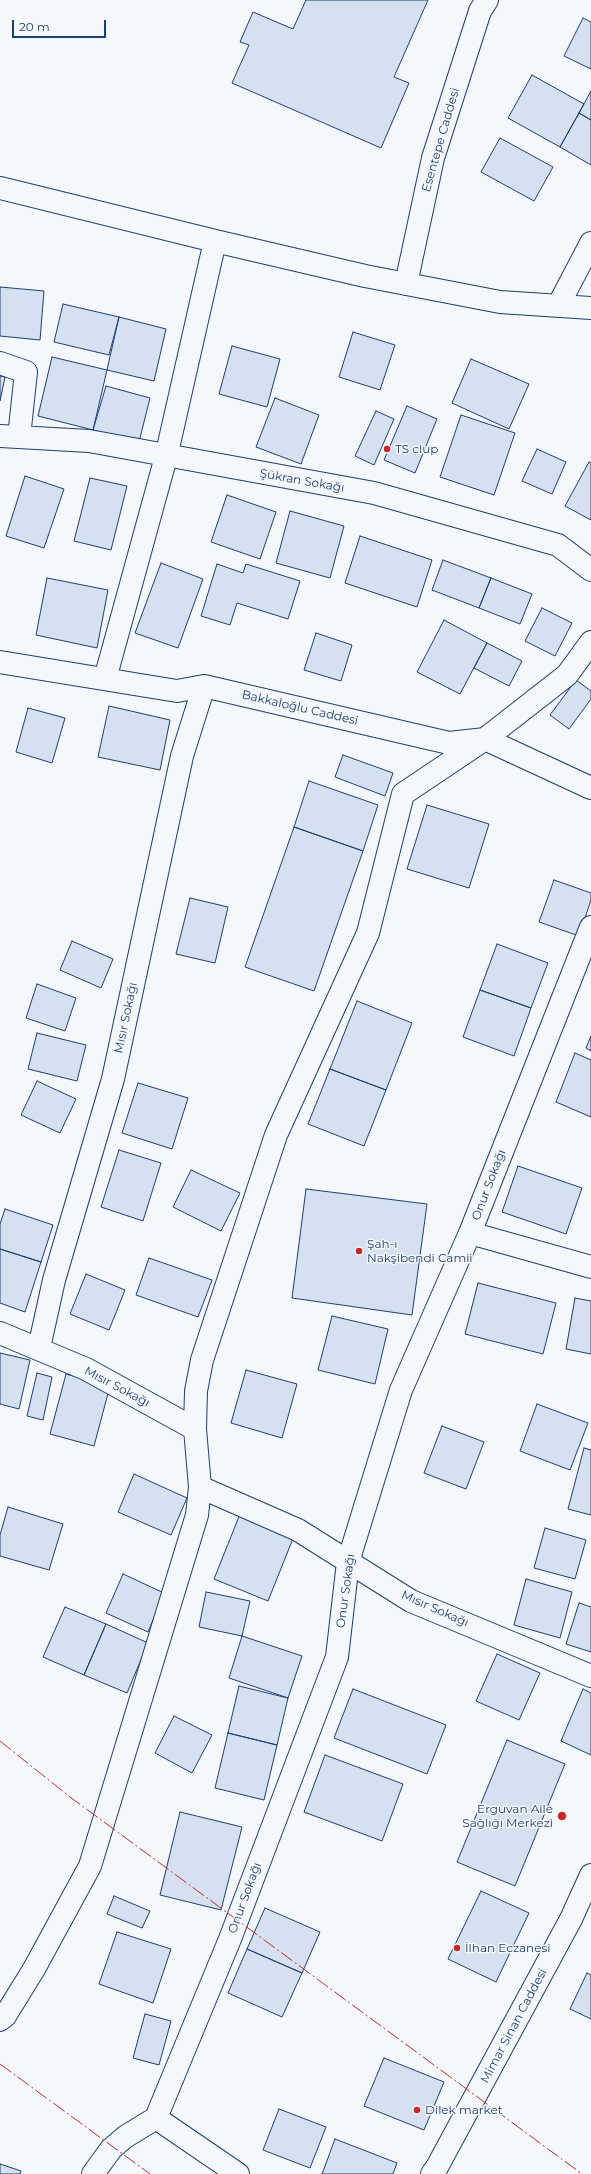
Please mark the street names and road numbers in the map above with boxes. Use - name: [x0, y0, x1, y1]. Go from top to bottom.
- street label: Esentepe Caddesi: [419, 86, 463, 194]
- street label: Şükran Sokağı: [259, 466, 345, 496]
- street label: Bakkaloğlu Caddesi: [240, 688, 360, 728]
- street label: Mısır Sokağı: [111, 981, 141, 1055]
- street label: Onur Sokağı: [469, 1148, 509, 1222]
- street label: Mısır Sokağı: [82, 1364, 152, 1410]
- street label: Onur Sokağı: [334, 1553, 358, 1629]
- street label: Mısır Sokağı: [399, 1588, 471, 1630]
- street label: Onur Sokağı: [225, 1860, 265, 1936]
- street label: Mimar Sinan Caddesi: [478, 1966, 550, 2086]

